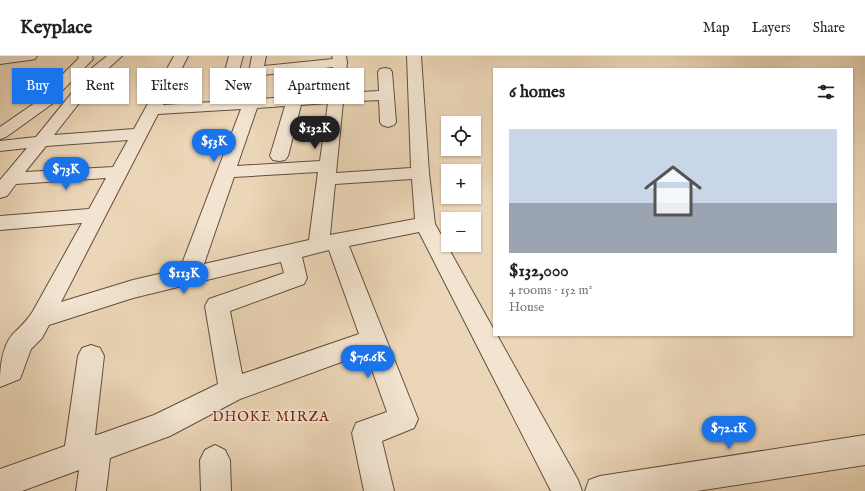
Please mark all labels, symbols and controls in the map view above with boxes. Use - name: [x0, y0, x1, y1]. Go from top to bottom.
- text: Keyplace: [20, 16, 92, 40]
- text: Map: [703, 19, 730, 37]
- text: Layers: [752, 19, 791, 37]
- text: Share: [813, 19, 845, 37]
- chip: Buy: [12, 68, 63, 104]
- chip: Rent: [71, 68, 129, 104]
- chip: Filters: [137, 68, 202, 104]
- chip: New: [210, 68, 266, 104]
- chip: Apartment: [274, 68, 364, 104]
- icon: filters: [815, 81, 837, 103]
- text: 6 homes: [509, 82, 565, 103]
- pin: $132K: [287, 116, 343, 150]
- map controls: [441, 116, 481, 252]
- button: locate: [441, 116, 481, 156]
- text: $132K: [299, 120, 331, 137]
- pin: $53K: [190, 129, 238, 163]
- text: $53K: [201, 133, 227, 150]
- icon: home: [637, 155, 709, 227]
- pin: $73K: [42, 157, 90, 191]
- text: $73K: [52, 161, 80, 178]
- button: +: [441, 164, 481, 204]
- button: −: [441, 212, 481, 252]
- pin: $113K: [156, 261, 212, 295]
- text: $132,000: [509, 261, 569, 282]
- text: $113K: [168, 265, 200, 282]
- text: 4 rooms · 152 m²: [509, 282, 592, 299]
- text: House: [509, 299, 544, 316]
- pin: $76.6K: [335, 345, 401, 379]
- text: $76.6K: [350, 349, 386, 366]
- district label: DHOKE MIRZA: [212, 408, 330, 426]
- pin: $72.1K: [696, 416, 762, 450]
- text: $72.1K: [711, 420, 747, 437]

